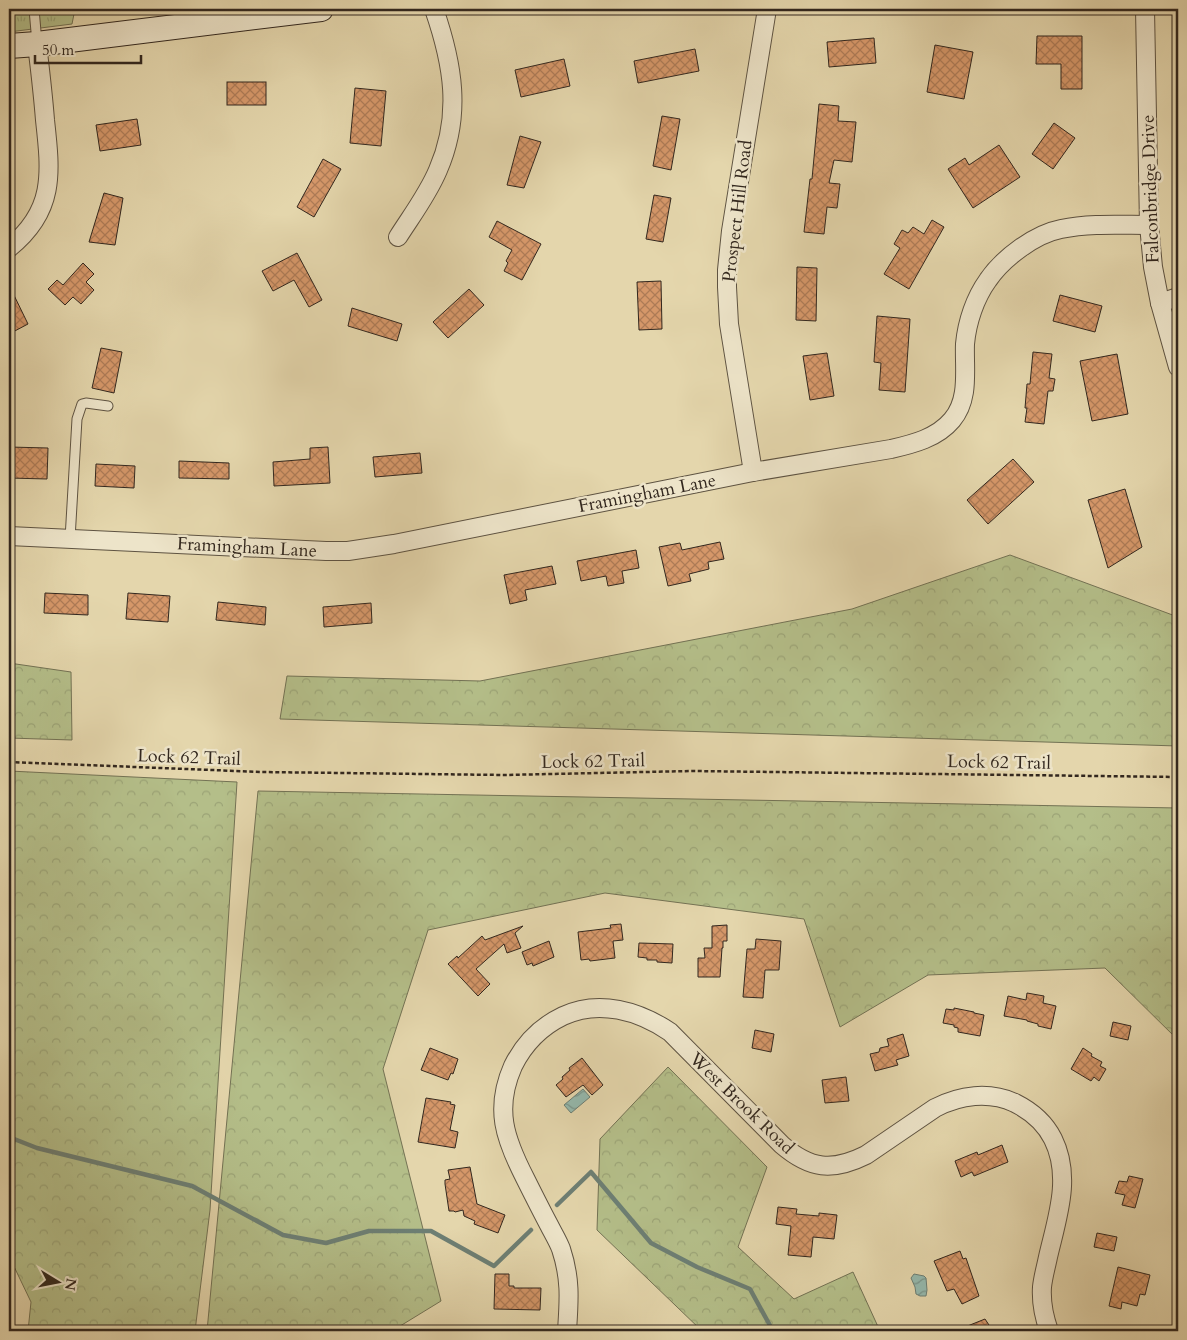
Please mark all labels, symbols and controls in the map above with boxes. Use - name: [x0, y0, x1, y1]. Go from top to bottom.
- scale bar: [35, 32, 141, 64]
- text: 50 m: [42, 40, 74, 60]
- street label: Falconbridge Drive: [1135, 114, 1166, 264]
- street label: Prospect Hill Road: [716, 138, 759, 284]
- street label: Framingham Lane: [576, 468, 718, 519]
- street label: Framingham Lane: [176, 531, 318, 564]
- street label: Lock 62 Trail: [137, 743, 242, 772]
- street label: Lock 62 Trail: [541, 748, 646, 775]
- street label: Lock 62 Trail: [947, 749, 1051, 776]
- street label: West Brook Road: [683, 1046, 800, 1160]
- north arrow: [32, 1258, 82, 1308]
- text: N: [60, 1277, 81, 1292]

